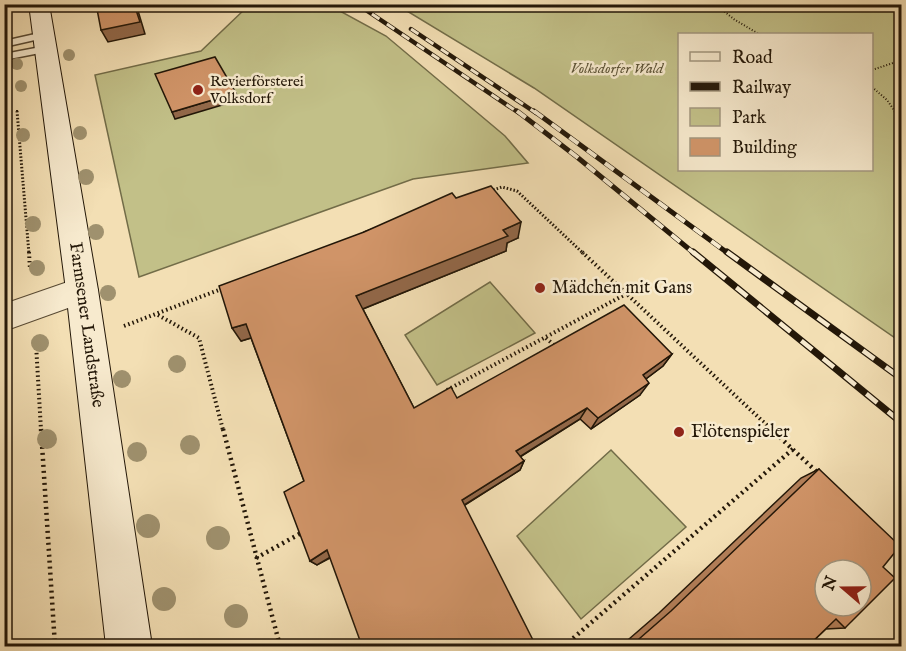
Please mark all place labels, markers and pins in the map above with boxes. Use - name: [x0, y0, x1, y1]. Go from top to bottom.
- place label: Revierförsterei Volksdorf: [209, 72, 304, 108]
- marker: Revierförsterei Volksdorf: [191, 83, 205, 97]
- place label: Mädchen mit Gans: [552, 277, 692, 300]
- marker: Mädchen mit Gans: [533, 281, 547, 295]
- place label: Flötenspieler: [691, 421, 790, 444]
- marker: Flötenspieler: [672, 425, 686, 439]

